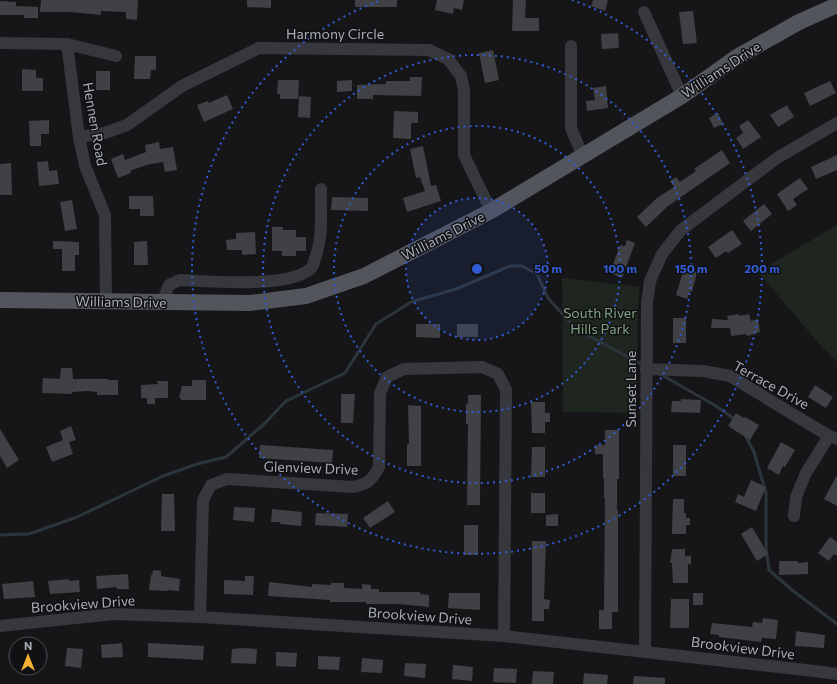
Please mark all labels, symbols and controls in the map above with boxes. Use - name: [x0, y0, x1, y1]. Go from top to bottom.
- street label: Harmony Circle: [286, 25, 384, 42]
- street label: Williams Drive: [678, 38, 764, 101]
- street label: Hennen Road: [80, 81, 111, 167]
- street label: Williams Drive: [398, 207, 487, 264]
- text: 50 m: [534, 261, 562, 275]
- text: 100 m: [603, 261, 637, 275]
- text: 150 m: [674, 261, 708, 275]
- text: 200 m: [744, 261, 780, 275]
- centre of rings: [470, 262, 484, 276]
- street label: Williams Drive: [75, 292, 167, 311]
- park label: South River Hills Park: [563, 304, 637, 337]
- street label: Sunset Lane: [622, 351, 639, 427]
- street label: Terrace Drive: [730, 357, 812, 412]
- street label: Glenview Drive: [263, 457, 359, 478]
- street label: Brookview Drive: [30, 591, 136, 616]
- street label: Brookview Drive: [367, 603, 473, 628]
- street label: Brookview Drive: [690, 633, 796, 662]
- north arrow: [8, 636, 48, 676]
- text: N: [24, 639, 32, 652]

